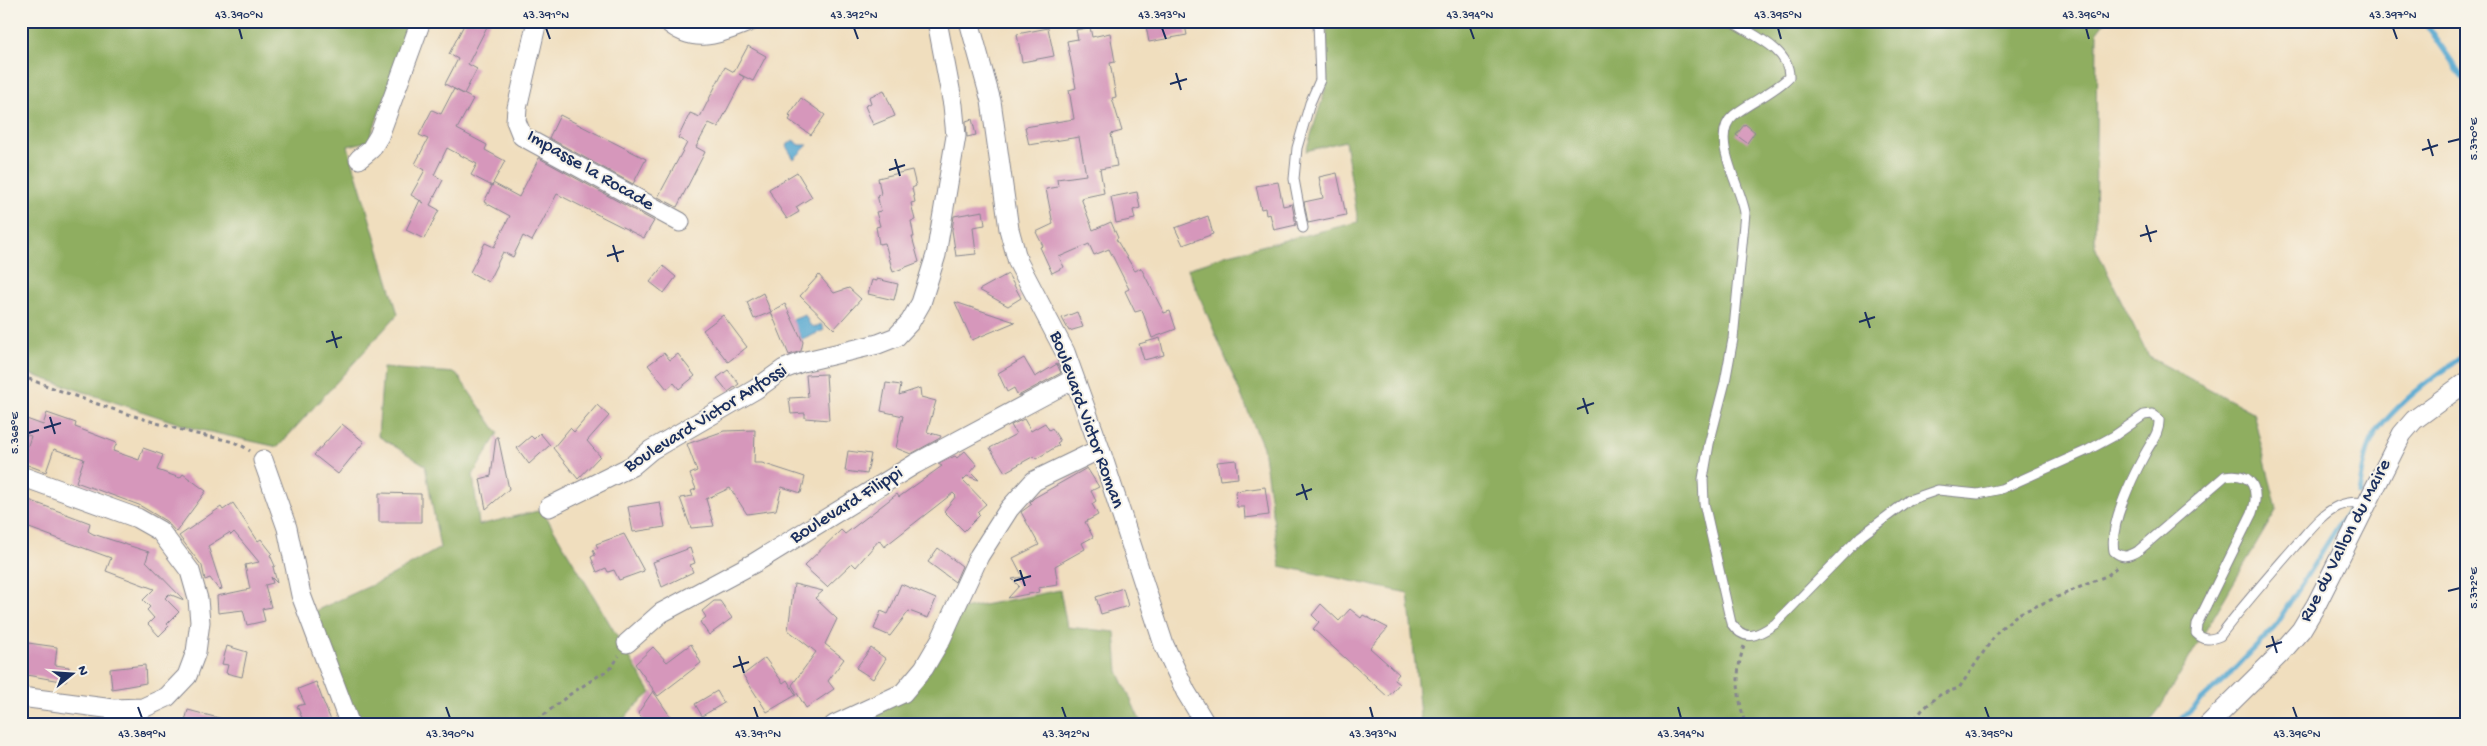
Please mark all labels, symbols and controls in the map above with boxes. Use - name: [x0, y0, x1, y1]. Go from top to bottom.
- text: 43.390°N: [215, 9, 263, 23]
- text: 43.391°N: [523, 9, 569, 23]
- text: 43.392°N: [830, 9, 878, 23]
- text: 43.393°N: [1138, 9, 1186, 23]
- text: 43.394°N: [1447, 9, 1494, 23]
- text: 43.395°N: [1754, 9, 1802, 23]
- text: 43.396°N: [2062, 9, 2110, 23]
- text: 43.397°N: [2369, 9, 2417, 23]
- text: 5.370°E: [2468, 117, 2482, 160]
- street label: Impasse la Rocade: [522, 125, 658, 217]
- street label: Boulevard Victor Roman: [1043, 327, 1129, 512]
- street label: Boulevard Victor Anfossi: [619, 359, 792, 479]
- text: 5.368°E: [9, 412, 23, 454]
- street label: Rue du Vallon du Maire: [2295, 456, 2397, 626]
- street label: Boulevard Filippi: [785, 462, 908, 550]
- text: 5.372°E: [2468, 567, 2482, 609]
- north arrow: [48, 648, 98, 698]
- text: N: [73, 664, 92, 678]
- text: 43.389°N: [118, 728, 166, 742]
- text: 43.390°N: [426, 728, 474, 742]
- text: 43.391°N: [735, 728, 781, 742]
- text: 43.392°N: [1042, 728, 1090, 742]
- text: 43.393°N: [1349, 728, 1397, 742]
- text: 43.394°N: [1658, 728, 1705, 742]
- text: 43.395°N: [1965, 728, 2013, 742]
- text: 43.396°N: [2273, 728, 2321, 742]

